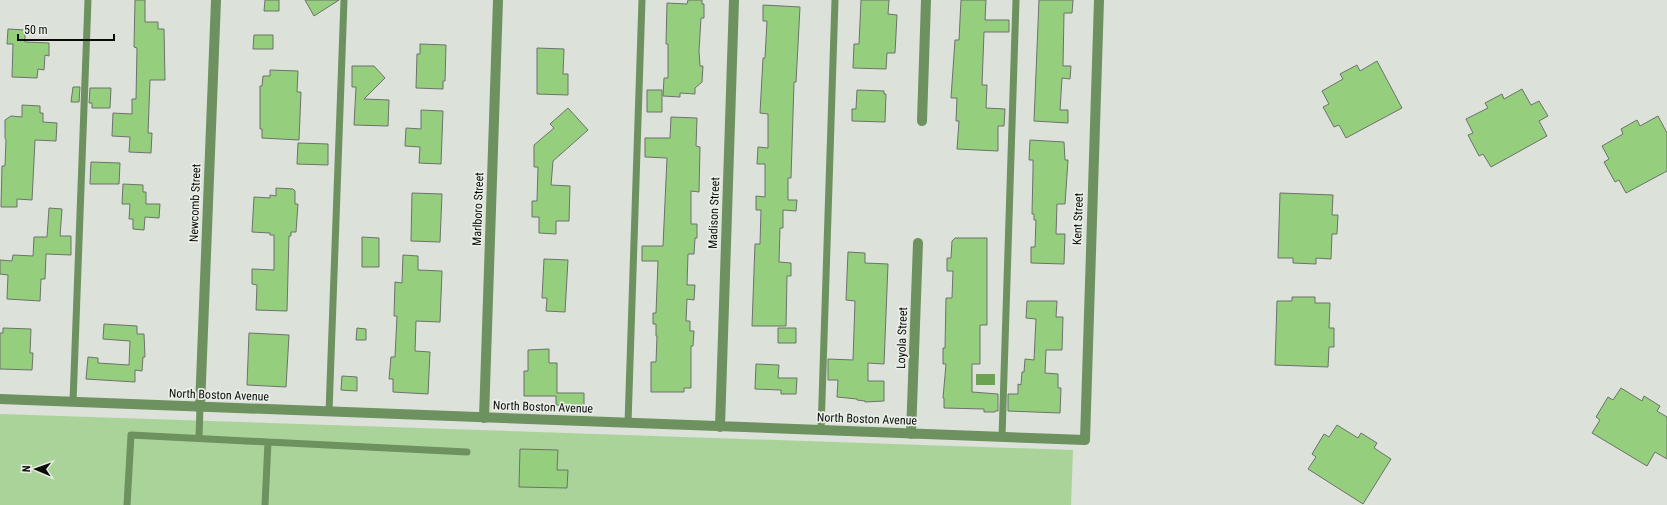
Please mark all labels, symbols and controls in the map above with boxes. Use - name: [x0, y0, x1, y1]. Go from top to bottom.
- scale bar: [18, 16, 114, 42]
- text: 50 m: [24, 23, 48, 37]
- street label: Newcomb Street: [187, 163, 203, 242]
- street label: Marlboro Street: [470, 172, 486, 246]
- street label: Madison Street: [706, 176, 722, 249]
- street label: Kent Street: [1070, 192, 1086, 245]
- street label: Loyola Street: [894, 306, 910, 369]
- street label: North Boston Avenue: [169, 386, 270, 404]
- street label: North Boston Avenue: [493, 398, 594, 416]
- street label: North Boston Avenue: [817, 410, 918, 428]
- north arrow: [16, 449, 56, 489]
- text: N: [20, 465, 33, 472]

